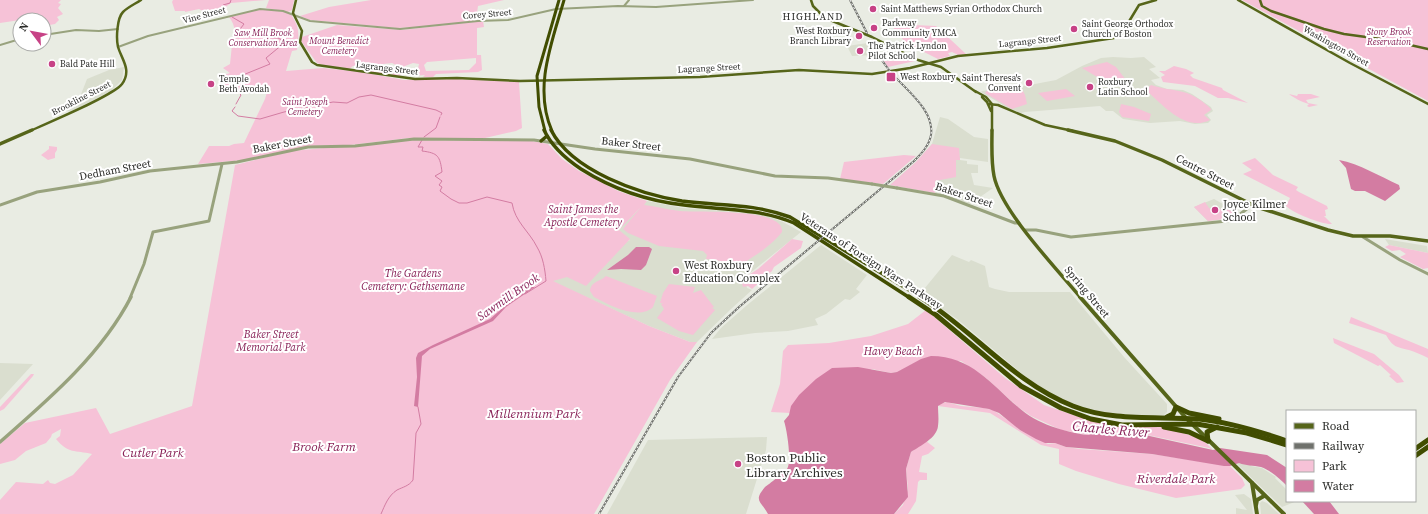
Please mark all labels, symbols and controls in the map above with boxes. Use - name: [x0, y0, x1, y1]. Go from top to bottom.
- place label: Saint Matthews Syrian Orthodox Church: [881, 3, 1043, 15]
- street label: Vine Street: [181, 4, 227, 26]
- marker: Saint Matthews Syrian Orthodox Church: [868, 4, 878, 14]
- street label: Corey Street: [462, 6, 512, 22]
- district label: HIGHLAND: [783, 10, 843, 23]
- north arrow: [12, 12, 52, 52]
- place label: Parkway Community YMCA: [882, 17, 957, 39]
- place label: Saint George Orthodox Church of Boston: [1082, 18, 1173, 40]
- text: N: [15, 20, 32, 34]
- marker: Parkway Community YMCA: [869, 23, 879, 33]
- street label: Washington Street: [1301, 23, 1371, 69]
- marker: Saint George Orthodox Church of Boston: [1069, 24, 1079, 34]
- place label: West Roxbury Branch Library: [790, 25, 851, 47]
- park label: Stony Brook Reservation: [1366, 26, 1412, 48]
- park label: Saw Mill Brook Conservation Area: [229, 27, 298, 49]
- marker: West Roxbury Branch Library: [854, 31, 864, 41]
- street label: Lagrange Street: [998, 32, 1062, 50]
- park label: Mount Benedict Cemetery: [308, 35, 370, 57]
- place label: The Patrick Lyndon Pilot School: [868, 40, 947, 62]
- marker: The Patrick Lyndon Pilot School: [855, 46, 865, 56]
- place label: Bald Pate Hill: [60, 58, 115, 70]
- street label: Lagrange Street: [355, 58, 419, 78]
- marker: Bald Pate Hill: [47, 59, 57, 69]
- street label: Lagrange Street: [677, 60, 741, 76]
- marker: West Roxbury: [885, 71, 897, 83]
- place label: West Roxbury: [900, 71, 956, 83]
- place label: Saint Theresa's Convent: [962, 72, 1021, 94]
- place label: Temple Beth Avodah: [219, 73, 270, 95]
- place label: Roxbury Latin School: [1098, 76, 1148, 98]
- street label: Brookline Street: [49, 78, 113, 118]
- marker: Saint Theresa's Convent: [1024, 78, 1034, 88]
- marker: Temple Beth Avodah: [206, 79, 216, 89]
- marker: Roxbury Latin School: [1085, 82, 1095, 92]
- park label: Saint Joseph Cemetery: [282, 96, 328, 118]
- street label: Baker Street: [251, 131, 313, 157]
- street label: Baker Street: [601, 133, 662, 155]
- street label: Centre Street: [1173, 151, 1237, 193]
- street label: Dedham Street: [78, 156, 153, 184]
- street label: Baker Street: [933, 179, 995, 211]
- place label: Joyce Kilmer School: [1222, 197, 1286, 225]
- park label: Saint James the Apostle Cemetery: [543, 202, 623, 230]
- marker: Joyce Kilmer School: [1210, 205, 1220, 215]
- street label: Veterans of Foreign Wars Parkway: [797, 209, 945, 313]
- place label: West Roxbury Education Complex: [684, 258, 780, 286]
- street label: Spring Street: [1061, 263, 1113, 321]
- park label: The Gardens Cemetery: Gethsemane: [361, 266, 465, 294]
- marker: West Roxbury Education Complex: [671, 266, 681, 276]
- water label: Sawmill Brook: [474, 269, 543, 324]
- park label: Baker Street Memorial Park: [236, 327, 306, 355]
- park label: Havey Beach: [863, 344, 922, 359]
- park label: Millennium Park: [486, 405, 581, 422]
- legend: [1286, 410, 1416, 502]
- water label: Charles River: [1072, 416, 1151, 442]
- text: Road: [1322, 418, 1349, 434]
- park label: Brook Farm: [291, 438, 356, 455]
- text: Railway: [1322, 438, 1365, 454]
- park label: Cutler Park: [122, 444, 185, 461]
- place label: Boston Public Library Archives: [746, 449, 843, 481]
- text: Park: [1322, 458, 1347, 474]
- marker: Boston Public Library Archives: [733, 459, 743, 469]
- park label: Riverdale Park: [1136, 470, 1216, 487]
- text: Water: [1322, 478, 1354, 494]

